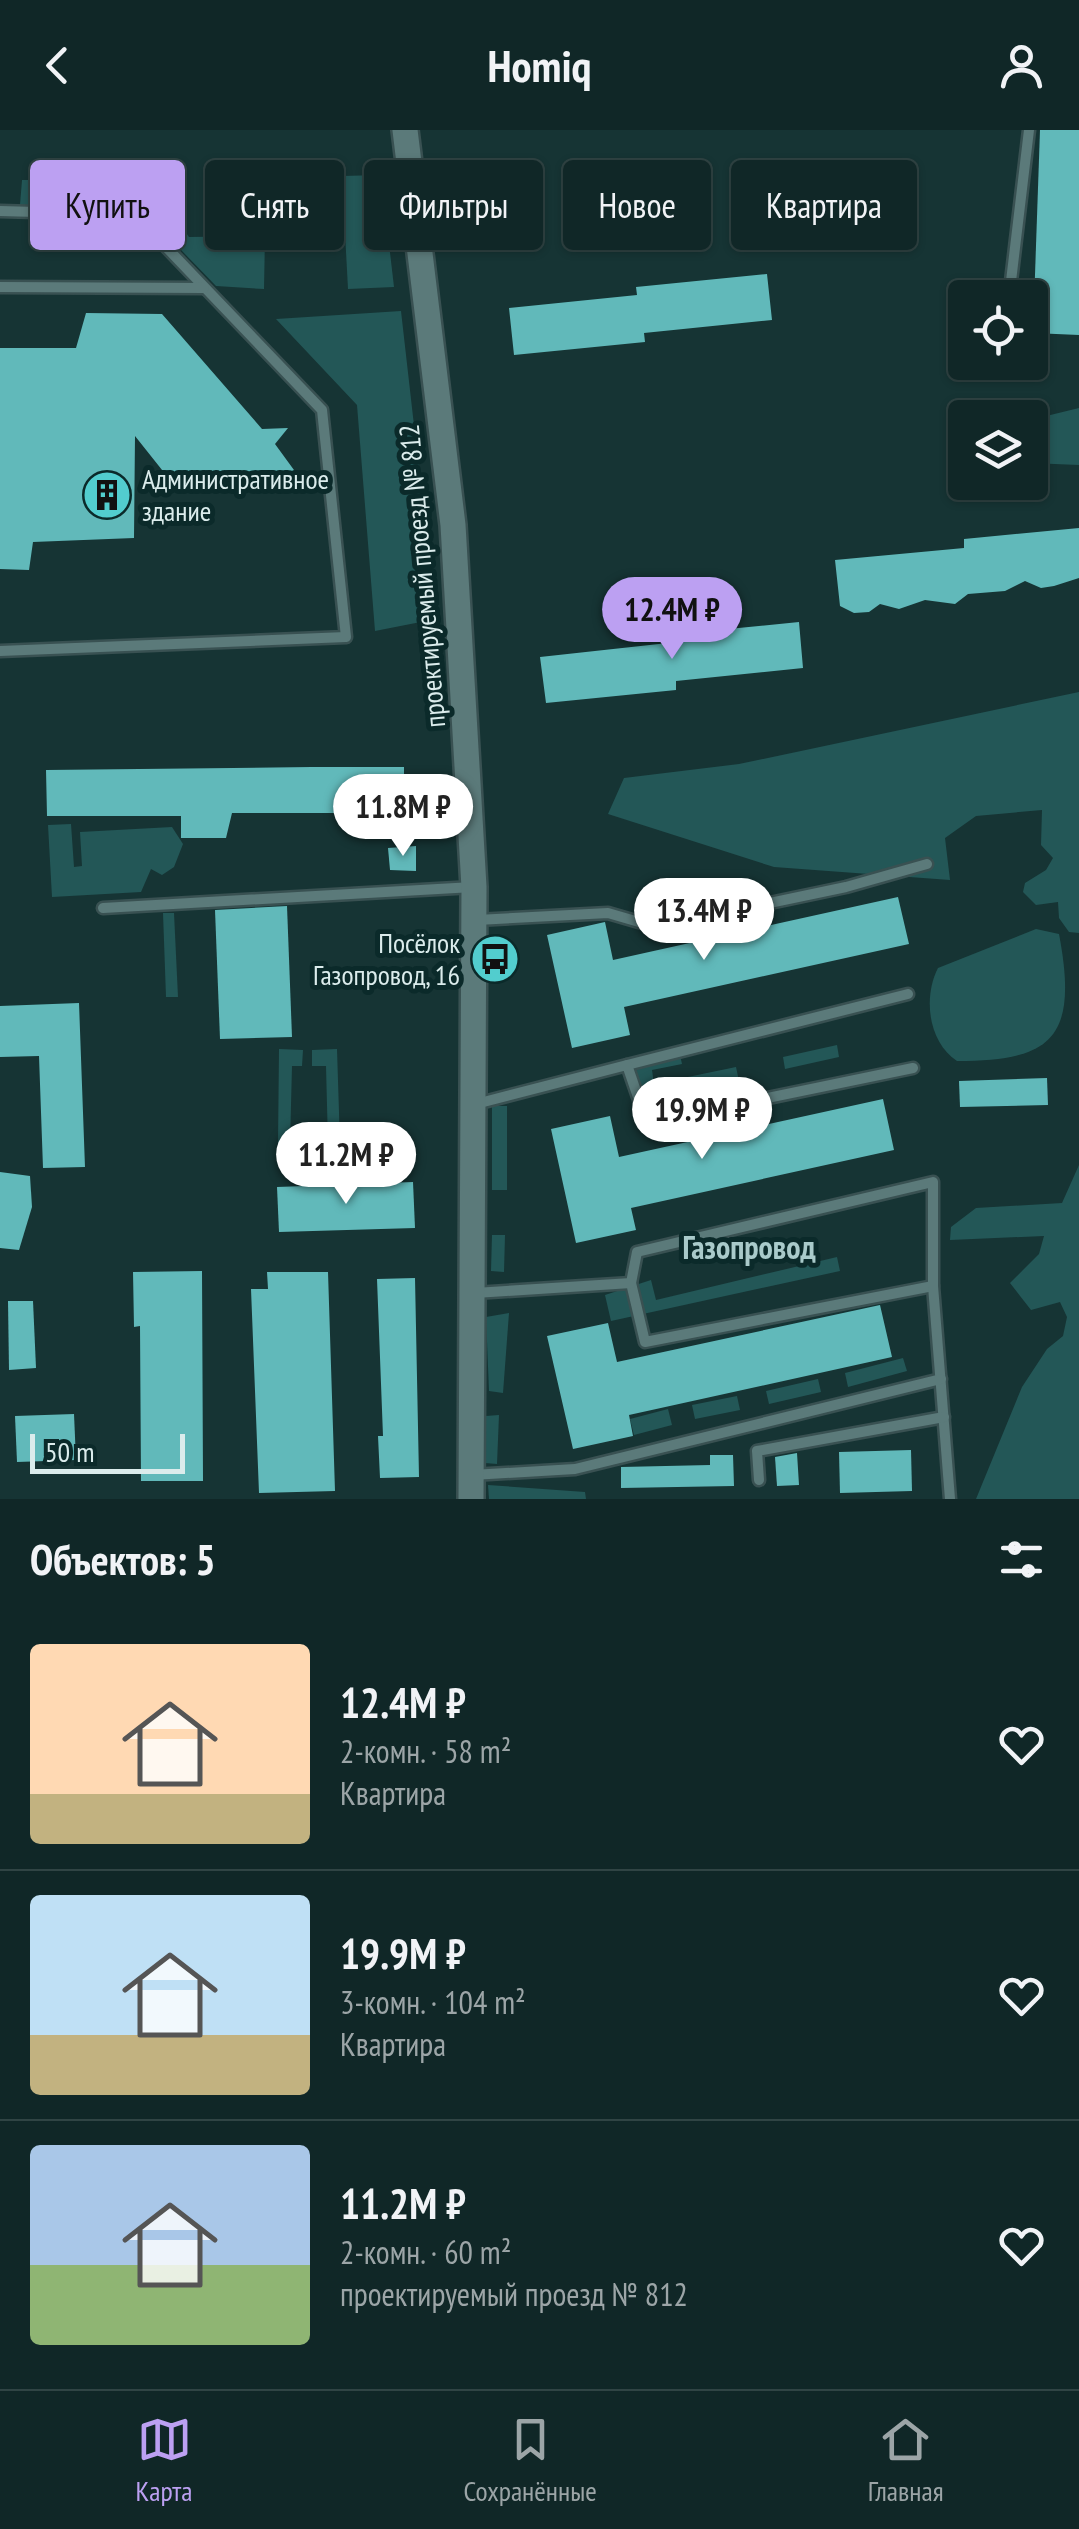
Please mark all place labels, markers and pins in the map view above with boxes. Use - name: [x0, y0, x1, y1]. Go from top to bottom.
- place label: Административное здание: [142, 460, 329, 529]
- building icon: Административное здание: [81, 469, 133, 521]
- pin: 12.4M ₽: [580, 577, 764, 662]
- pin: 11.8M ₽: [311, 774, 495, 859]
- pin: 13.4M ₽: [612, 878, 796, 963]
- place label: Посёлок Газопровод, 16: [313, 924, 460, 993]
- bus stop icon: Посёлок Газопровод, 16: [469, 933, 521, 985]
- pin: 19.9M ₽: [610, 1077, 794, 1162]
- pin: 11.2M ₽: [254, 1122, 438, 1207]

